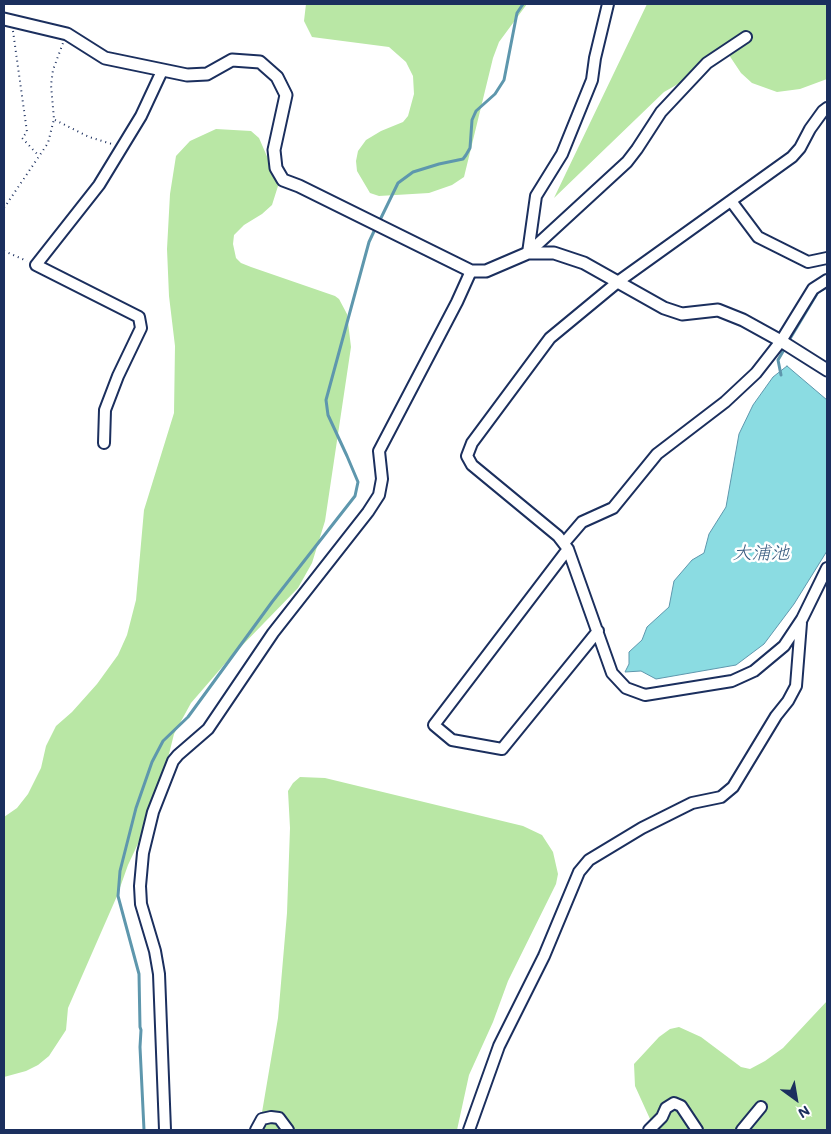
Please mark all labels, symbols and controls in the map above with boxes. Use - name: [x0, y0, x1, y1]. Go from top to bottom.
- water label: 大浦池: [733, 542, 789, 564]
- north arrow: [771, 1074, 821, 1124]
- text: N: [795, 1101, 814, 1123]

